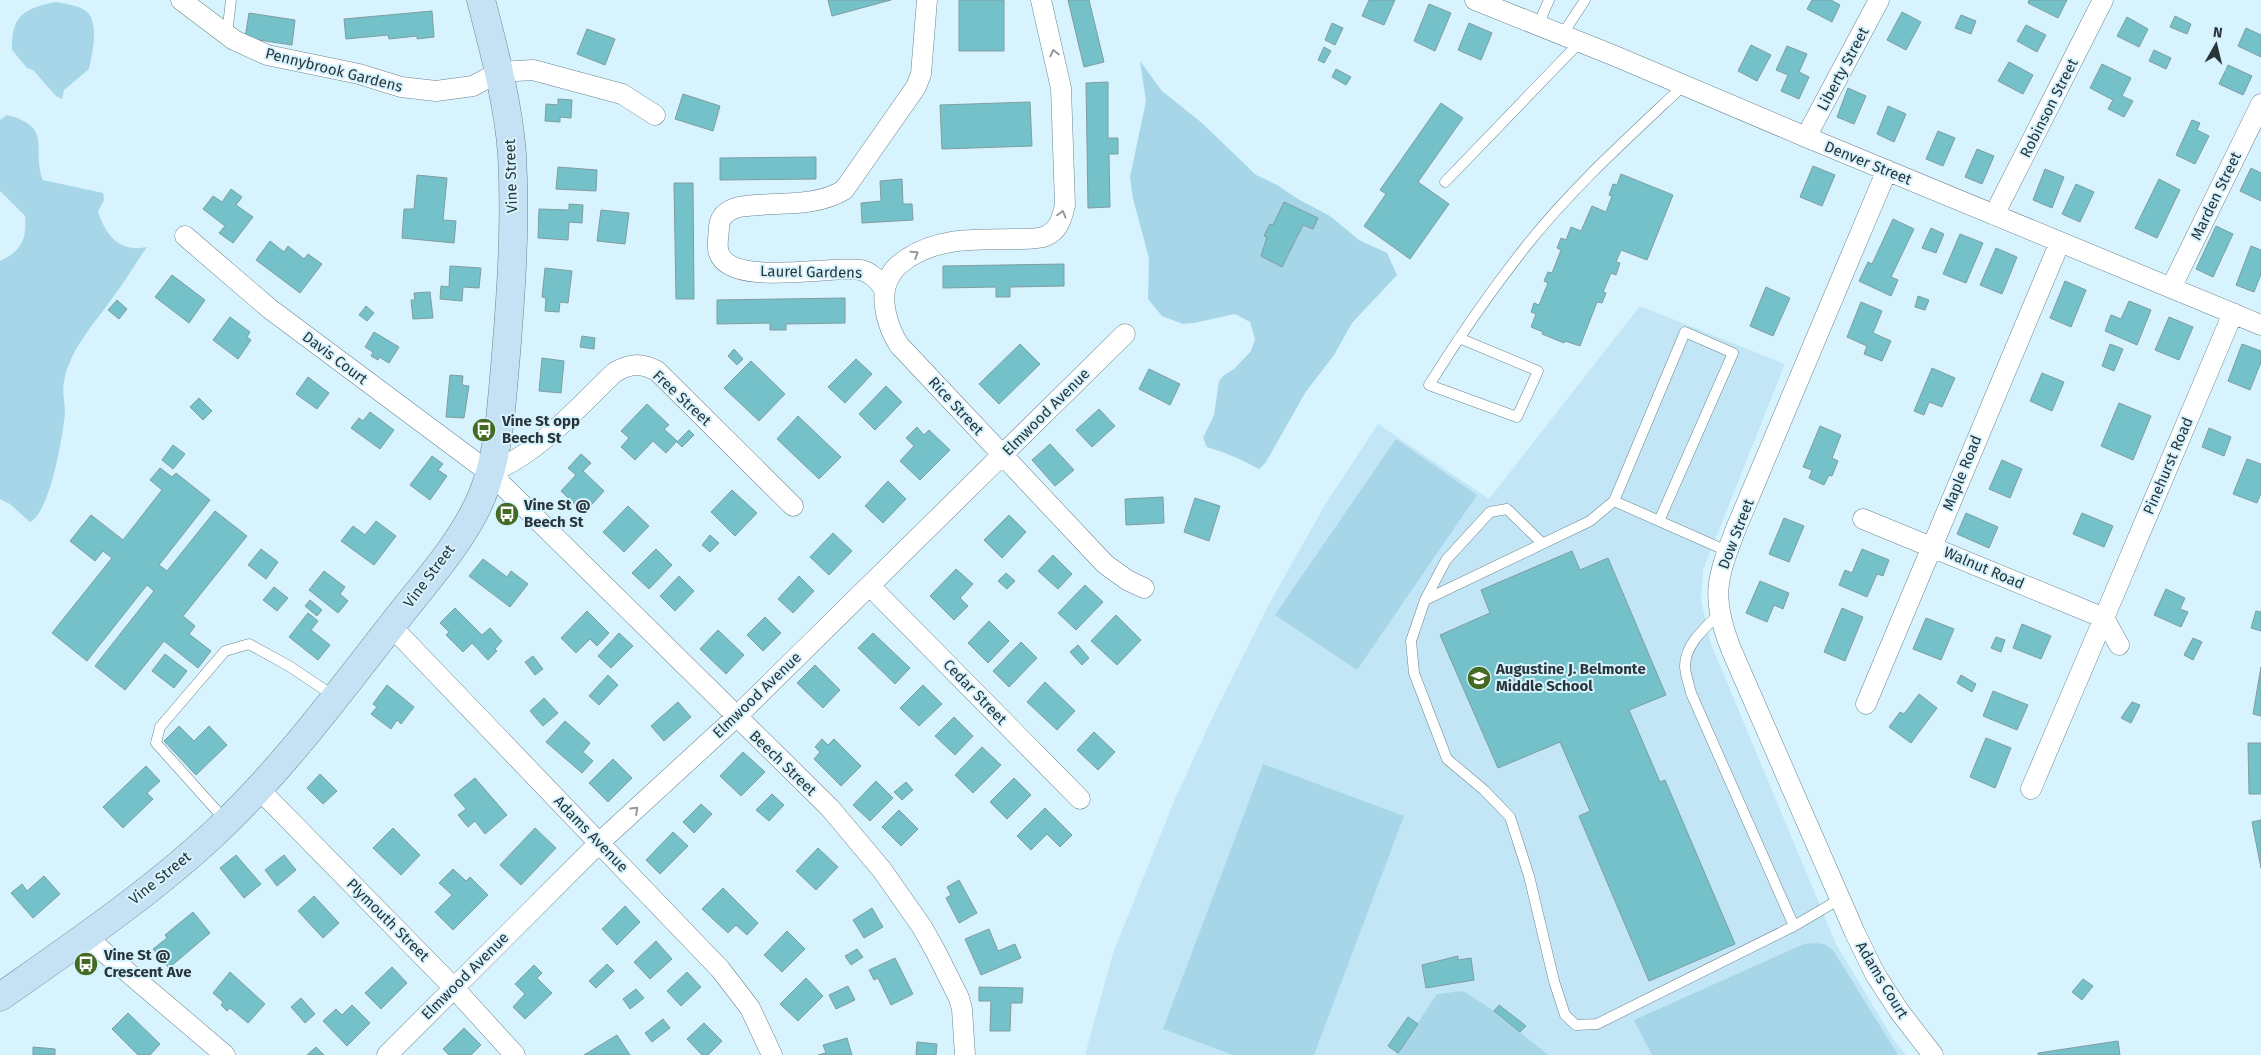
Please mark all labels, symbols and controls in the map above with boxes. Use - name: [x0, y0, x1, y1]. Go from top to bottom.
- north arrow: [2191, 20, 2241, 70]
- street label: Liberty Street: [1813, 24, 1873, 114]
- text: N: [2212, 24, 2224, 42]
- street label: Pennybrook Gardens: [264, 44, 404, 96]
- one-way arrow: [1049, 49, 1059, 58]
- street label: Robinson Street: [2016, 55, 2082, 161]
- street label: Denver Street: [1822, 137, 1915, 189]
- street label: Vine Street: [501, 138, 521, 213]
- street label: Marden Street: [2187, 148, 2245, 243]
- one-way arrow: [1056, 210, 1067, 219]
- one-way arrow: [909, 251, 919, 260]
- street label: Laurel Gardens: [760, 262, 862, 282]
- street label: Davis Court: [299, 328, 372, 389]
- street label: Elmwood Avenue: [999, 365, 1093, 459]
- street label: Free Street: [649, 366, 715, 430]
- street label: Rice Street: [925, 373, 988, 439]
- place label: Vine St opp Beech St: [501, 412, 580, 447]
- street label: Pinehurst Road: [2139, 415, 2197, 517]
- bus stop icon: Vine St opp Beech St: [471, 417, 497, 443]
- street label: Maple Road: [1939, 433, 1985, 513]
- place label: Vine St @ Beech St: [523, 496, 591, 531]
- street label: Dow Street: [1714, 496, 1758, 572]
- bus stop icon: Vine St @ Beech St: [494, 501, 520, 527]
- street label: Vine Street: [399, 540, 459, 611]
- street label: Walnut Road: [1941, 543, 2027, 593]
- street label: Elmwood Avenue: [709, 648, 805, 742]
- street label: Cedar Street: [939, 656, 1011, 729]
- place label: Augustine J. Belmonte Middle School: [1495, 660, 1646, 695]
- school or university icon: Augustine J. Belmonte Middle School: [1466, 665, 1492, 691]
- street label: Beech Street: [746, 727, 821, 800]
- street label: Adams Avenue: [550, 792, 632, 876]
- one-way arrow: [629, 807, 638, 816]
- street label: Vine Street: [125, 847, 195, 908]
- street label: Plymouth Street: [343, 875, 433, 965]
- street label: Elmwood Avenue: [418, 929, 512, 1023]
- street label: Adams Court: [1852, 938, 1912, 1022]
- place label: Vine St @ Crescent Ave: [103, 946, 191, 981]
- bus stop icon: Vine St @ Crescent Ave: [73, 951, 99, 977]

